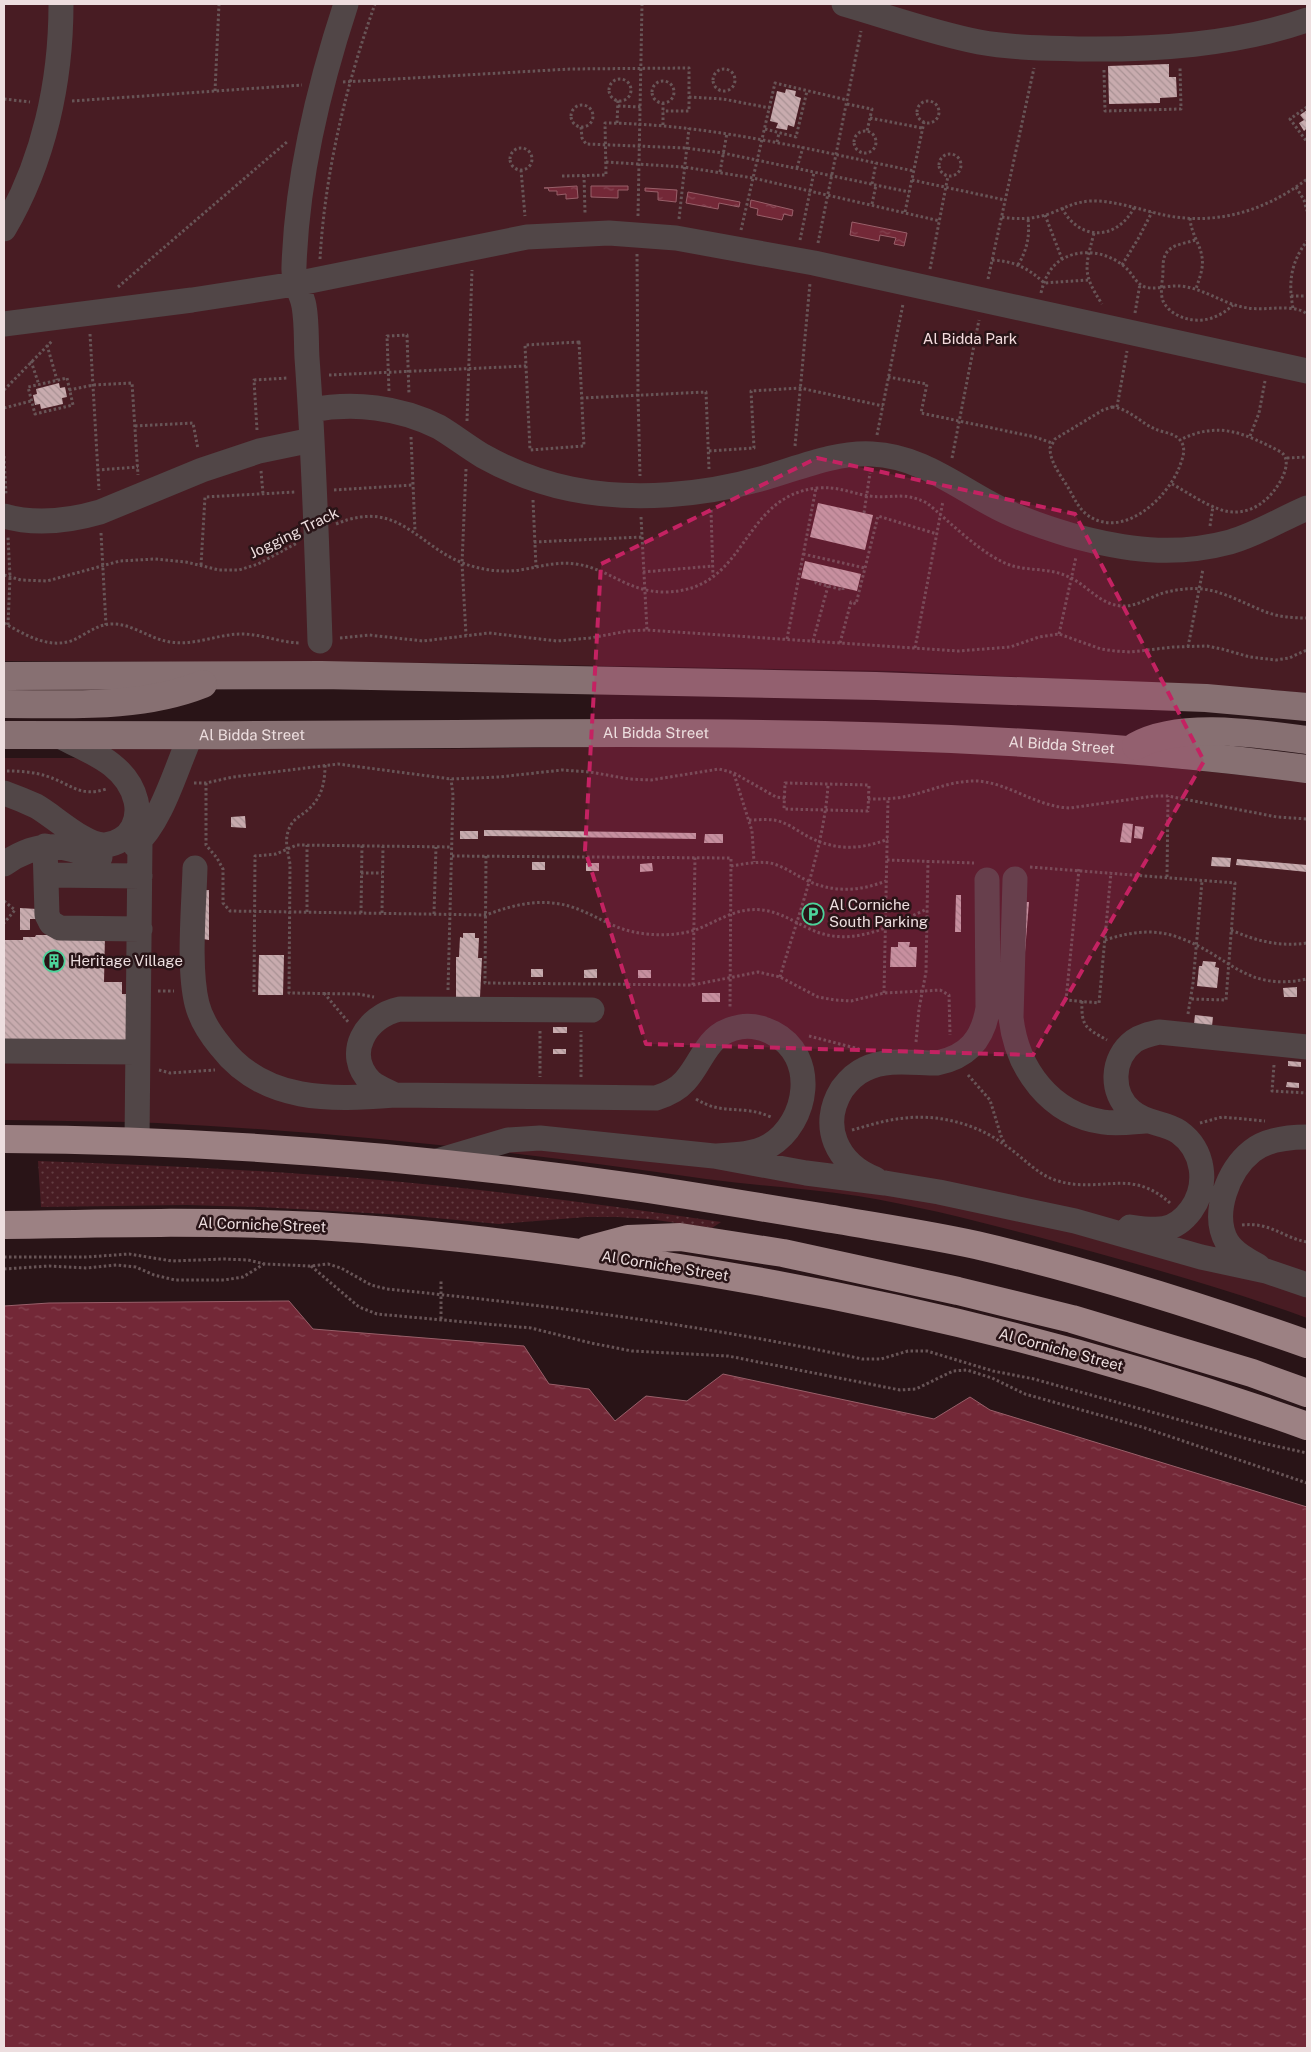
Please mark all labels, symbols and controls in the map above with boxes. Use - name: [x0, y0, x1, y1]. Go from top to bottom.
- park label: Al Bidda Park: [923, 330, 1017, 347]
- street label: Jogging Track: [246, 504, 341, 561]
- street label: Al Bidda Street: [603, 724, 709, 741]
- street label: Al Bidda Street: [199, 726, 305, 743]
- street label: Al Bidda Street: [1008, 733, 1116, 757]
- place label: Al Corniche South Parking: [829, 896, 928, 930]
- parking icon: Al Corniche South Parking: [801, 902, 825, 926]
- building icon: Heritage Village: [42, 949, 66, 973]
- place label: Heritage Village: [70, 952, 183, 969]
- street label: Al Corniche Street: [198, 1214, 327, 1235]
- street label: Al Corniche Street: [600, 1247, 730, 1284]
- street label: Al Corniche Street: [997, 1325, 1126, 1374]

